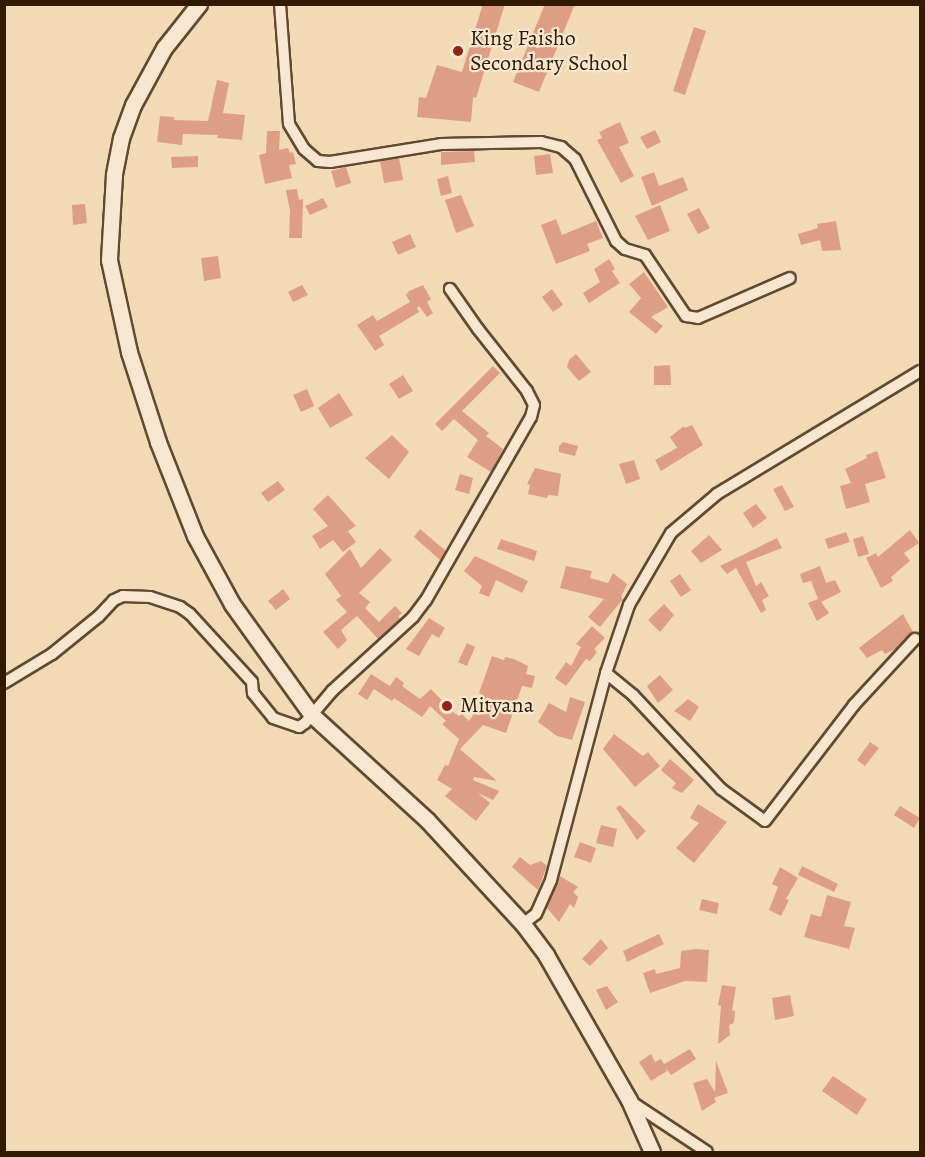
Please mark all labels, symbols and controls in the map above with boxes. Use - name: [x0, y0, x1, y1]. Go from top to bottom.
- place label: King Faisho Secondary School: [470, 25, 628, 76]
- marker: King Faisho Secondary School: [451, 44, 465, 58]
- place label: Mityana: [460, 693, 534, 719]
- marker: Mityana: [438, 697, 456, 715]

